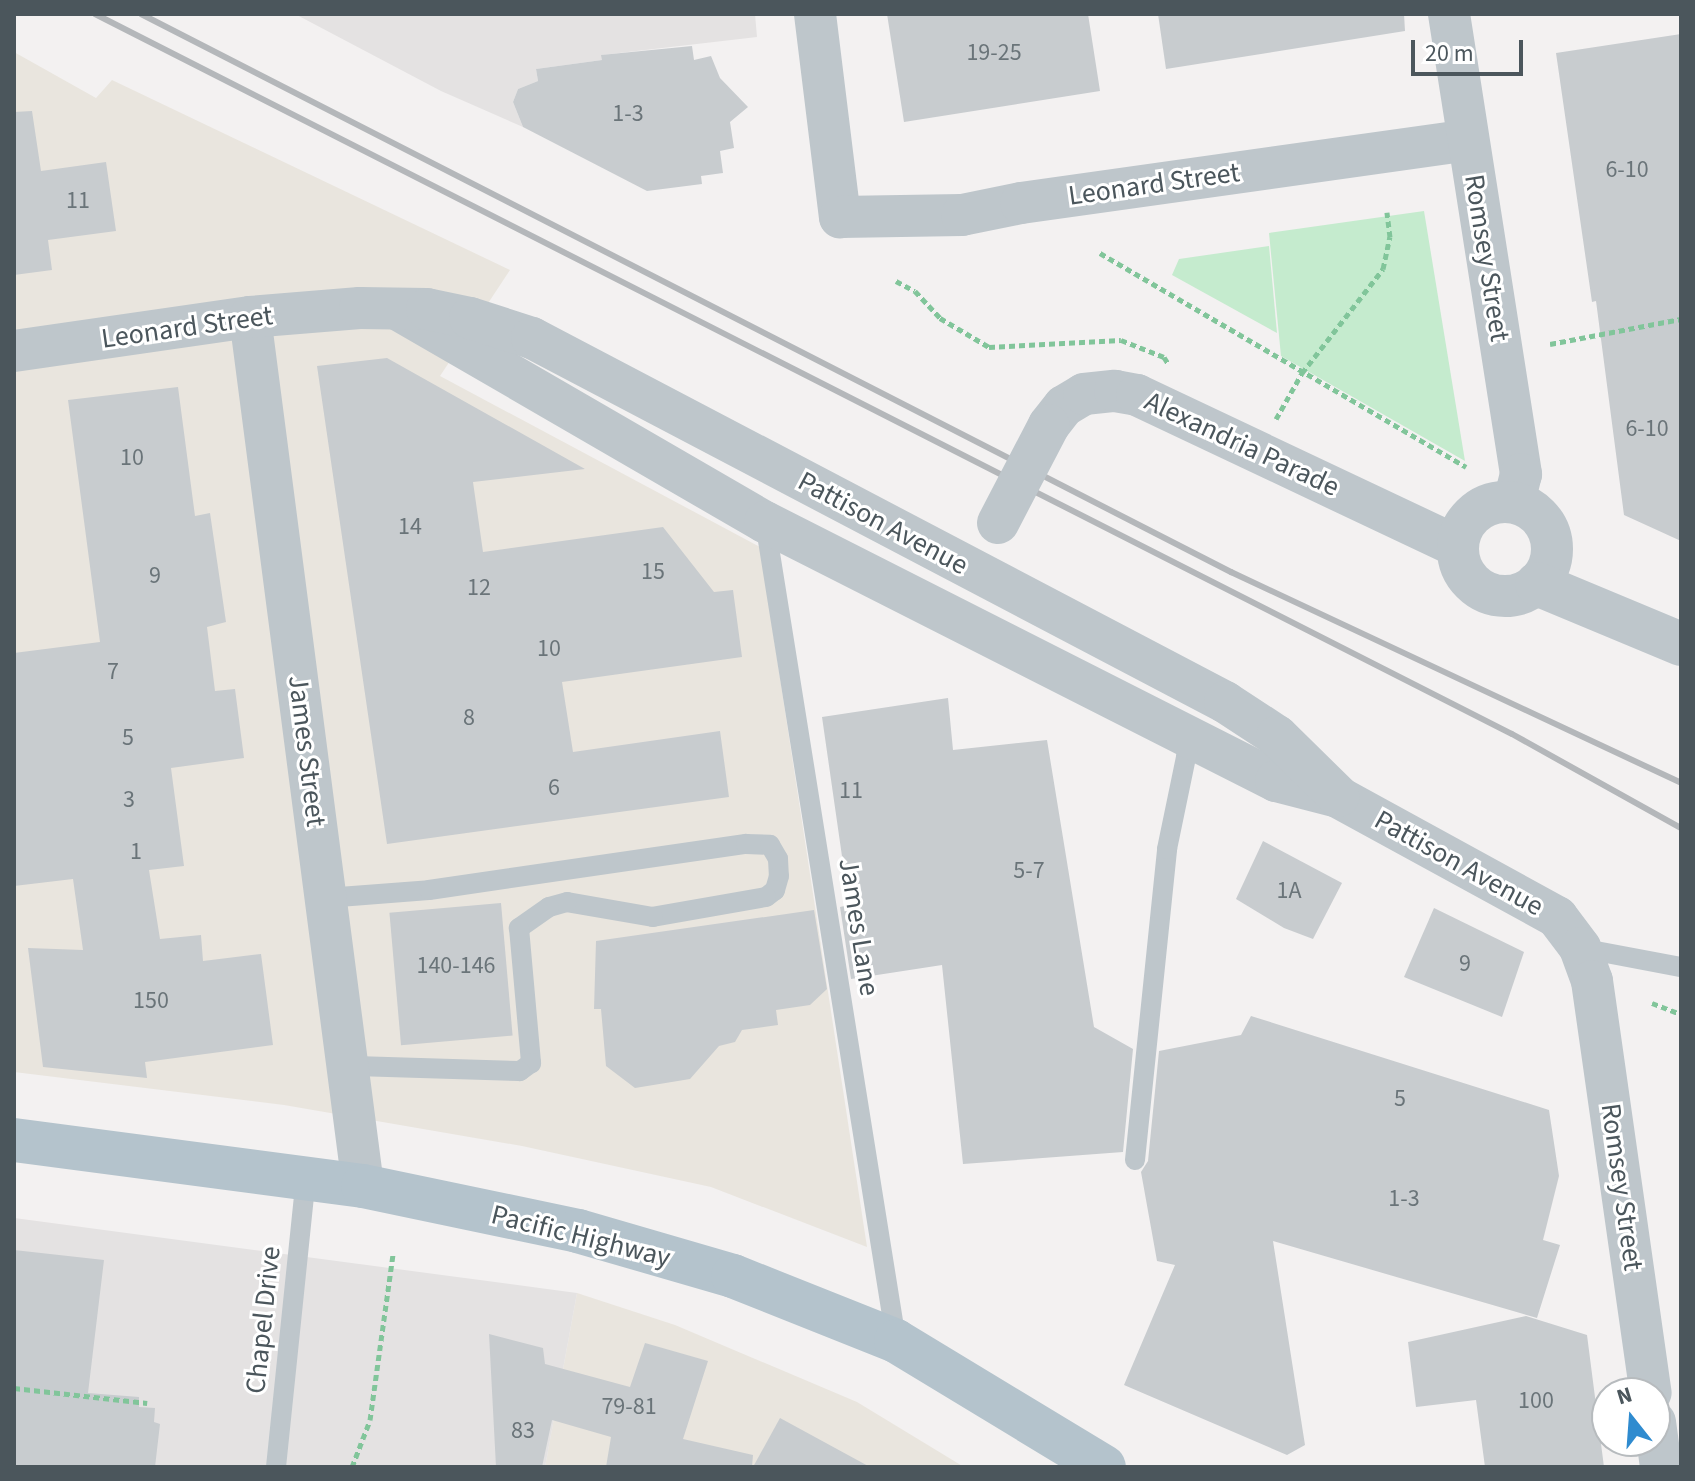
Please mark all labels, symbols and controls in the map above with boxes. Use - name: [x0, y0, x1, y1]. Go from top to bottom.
- scale bar: [1415, 24, 1527, 74]
- text: 20 m: [1425, 36, 1474, 71]
- house number: 19-25: [966, 39, 1022, 67]
- house number: 1-3: [612, 100, 644, 128]
- street label: Leonard Street: [1066, 155, 1242, 213]
- house number: 6-10: [1605, 156, 1649, 184]
- street label: Romsey Street: [1457, 172, 1517, 344]
- house number: 11: [66, 187, 90, 215]
- street label: Leonard Street: [99, 298, 275, 356]
- street label: Alexandria Parade: [1139, 384, 1345, 504]
- house number: 6-10: [1625, 415, 1669, 443]
- house number: 10: [120, 444, 144, 472]
- street label: Pattison Avenue: [792, 464, 974, 582]
- house number: 14: [398, 513, 422, 541]
- house number: 15: [641, 558, 665, 586]
- house number: 9: [149, 562, 161, 590]
- house number: 12: [467, 574, 491, 602]
- house number: 10: [537, 635, 561, 663]
- house number: 7: [107, 658, 119, 686]
- street label: James Street: [281, 673, 333, 829]
- house number: 8: [463, 704, 475, 732]
- house number: 5: [122, 724, 134, 752]
- house number: 6: [548, 774, 560, 802]
- house number: 11: [839, 777, 863, 805]
- house number: 3: [123, 786, 135, 814]
- street label: Pattison Avenue: [1369, 803, 1549, 923]
- house number: 1: [130, 838, 142, 866]
- street label: James Lane: [832, 856, 886, 998]
- house number: 5-7: [1013, 857, 1045, 885]
- house number: 1A: [1277, 877, 1301, 905]
- house number: 9: [1459, 950, 1471, 978]
- house number: 140-146: [416, 952, 496, 980]
- house number: 150: [133, 987, 169, 1015]
- house number: 5: [1394, 1085, 1406, 1113]
- street label: Romsey Street: [1594, 1101, 1650, 1273]
- house number: 1-3: [1388, 1185, 1420, 1213]
- street label: Pacific Highway: [488, 1198, 674, 1274]
- street label: Chapel Drive: [239, 1245, 287, 1395]
- north arrow: [1591, 1377, 1671, 1457]
- text: N: [1613, 1379, 1636, 1413]
- house number: 100: [1518, 1387, 1554, 1415]
- house number: 79-81: [601, 1393, 657, 1421]
- house number: 83: [511, 1417, 535, 1445]

